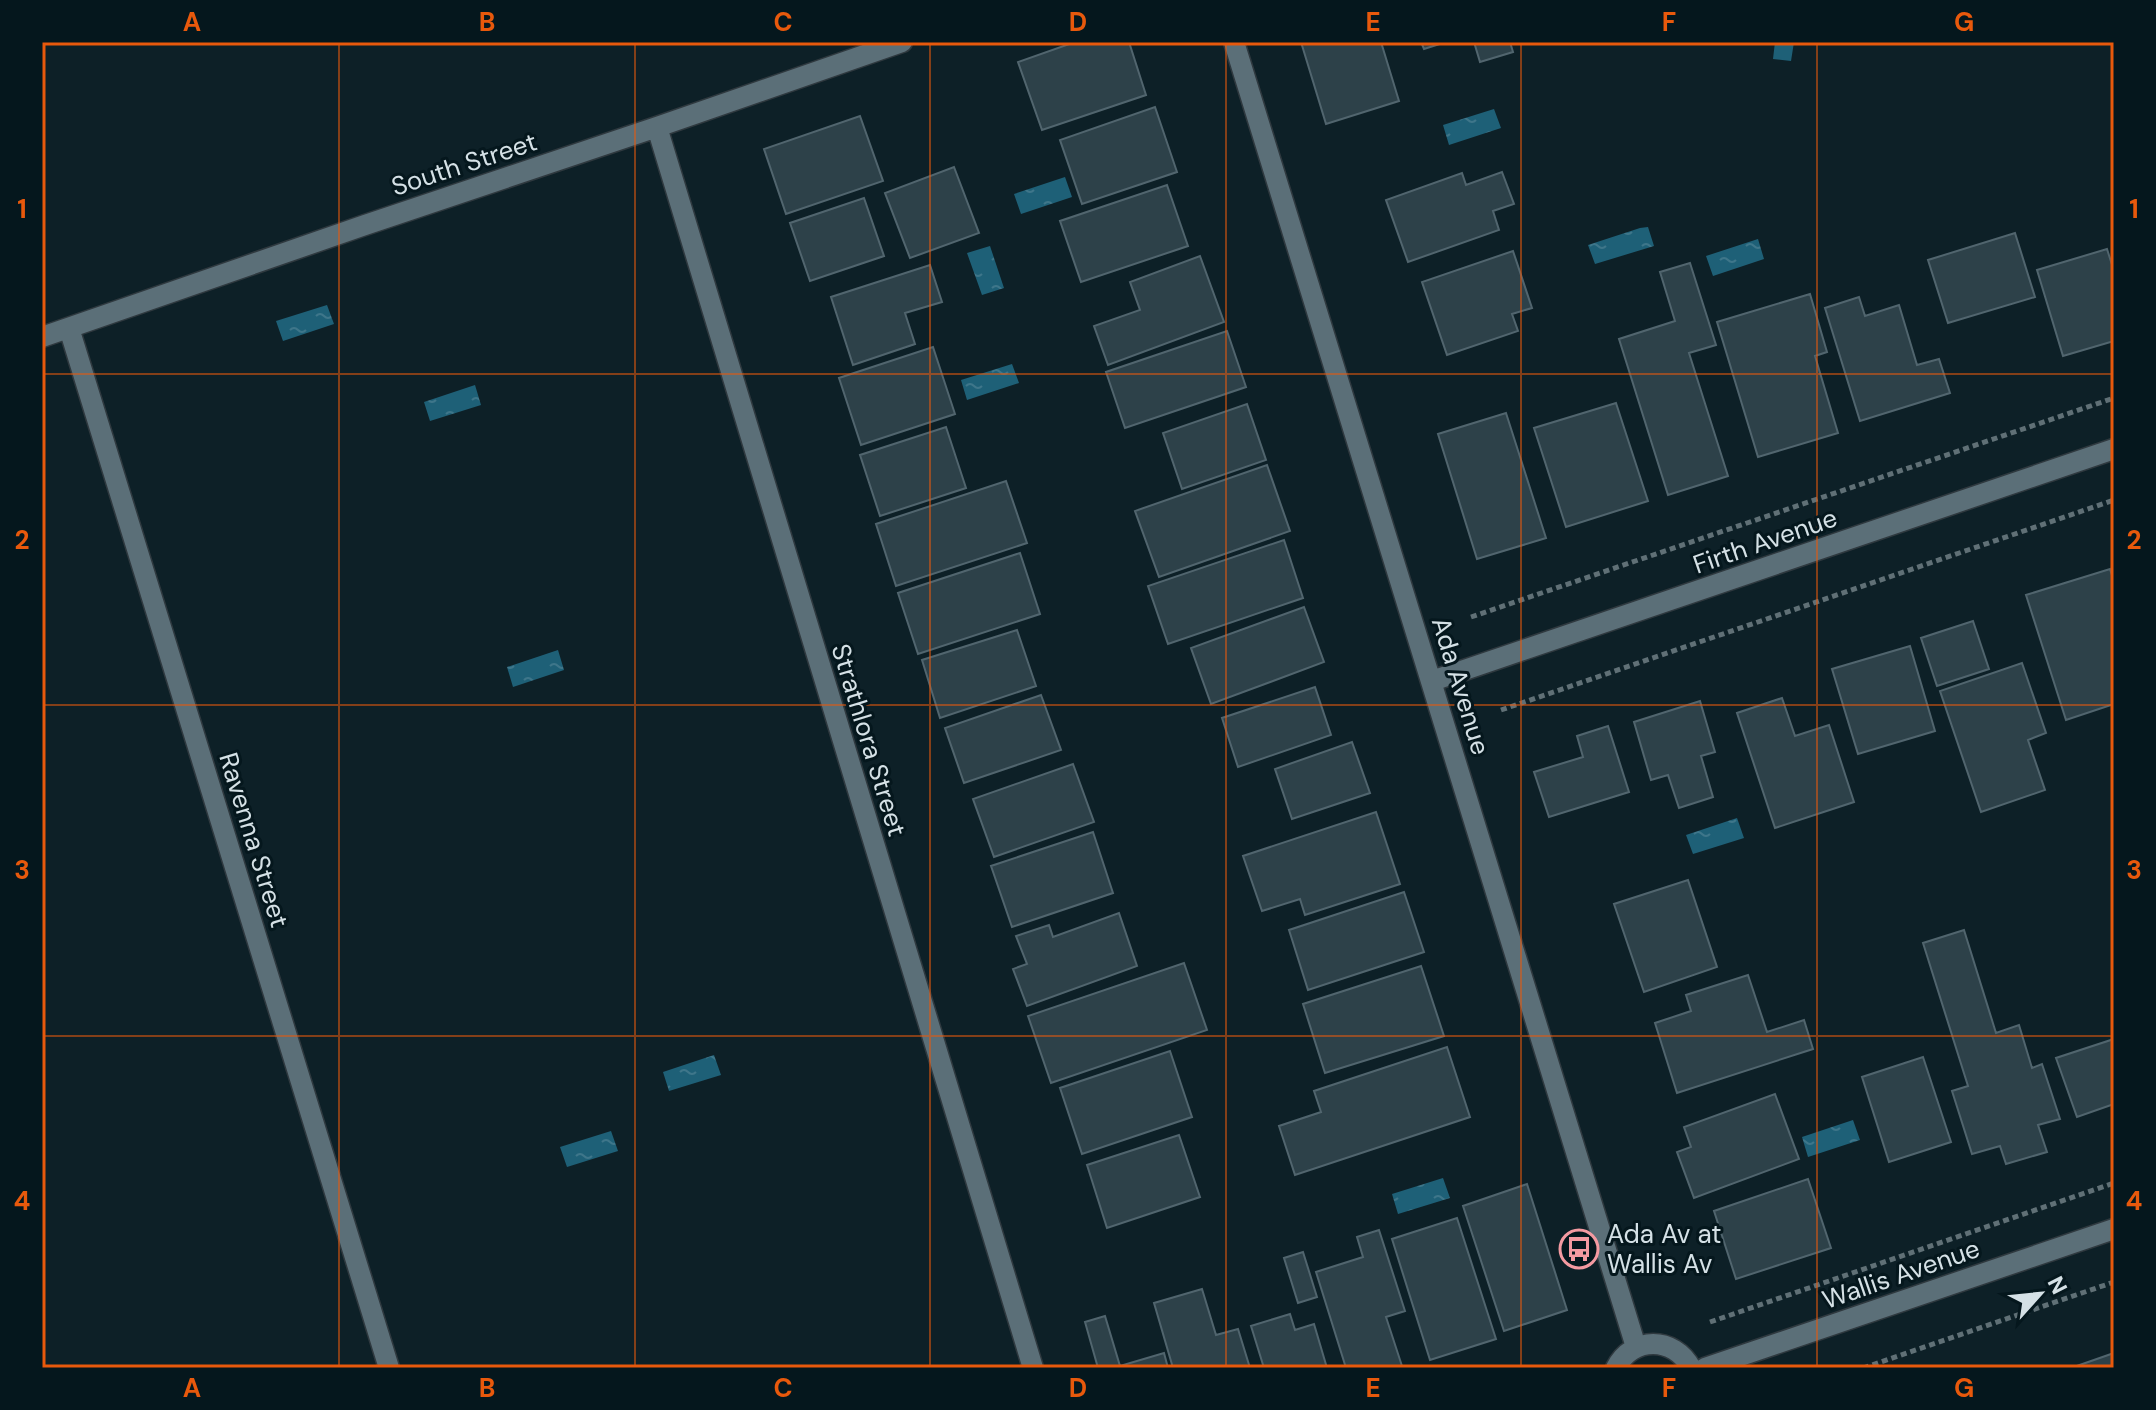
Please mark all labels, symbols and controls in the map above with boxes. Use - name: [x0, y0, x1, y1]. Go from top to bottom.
- text: A: [183, 5, 201, 39]
- text: B: [479, 5, 495, 39]
- text: C: [773, 5, 793, 39]
- text: D: [1069, 5, 1087, 39]
- text: E: [1365, 5, 1381, 39]
- text: F: [1662, 5, 1676, 39]
- text: G: [1954, 5, 1974, 39]
- street label: South Street: [387, 124, 541, 204]
- text: 1: [17, 192, 27, 226]
- text: 1: [2129, 192, 2139, 226]
- street label: Firth Avenue: [1688, 500, 1842, 582]
- text: 2: [14, 523, 30, 557]
- text: 2: [2126, 523, 2142, 557]
- street label: Ada Avenue: [1424, 613, 1498, 759]
- street label: Strathlora Street: [824, 640, 914, 840]
- street label: Ravenna Street: [211, 748, 297, 932]
- text: 3: [14, 853, 30, 887]
- text: 3: [2126, 853, 2142, 887]
- text: 4: [14, 1184, 30, 1218]
- text: 4: [2126, 1184, 2142, 1218]
- place label: Ada Av at Wallis Av: [1607, 1217, 1721, 1281]
- bus stop icon: Ada Av at Wallis Av: [1558, 1228, 1600, 1270]
- street label: Wallis Avenue: [1818, 1231, 1984, 1317]
- north arrow: [2000, 1254, 2080, 1334]
- text: N: [2041, 1271, 2074, 1299]
- text: A: [183, 1371, 201, 1405]
- text: B: [479, 1371, 495, 1405]
- text: C: [773, 1371, 793, 1405]
- text: D: [1069, 1371, 1087, 1405]
- text: E: [1365, 1371, 1381, 1405]
- text: F: [1662, 1371, 1676, 1405]
- text: G: [1954, 1371, 1974, 1405]

